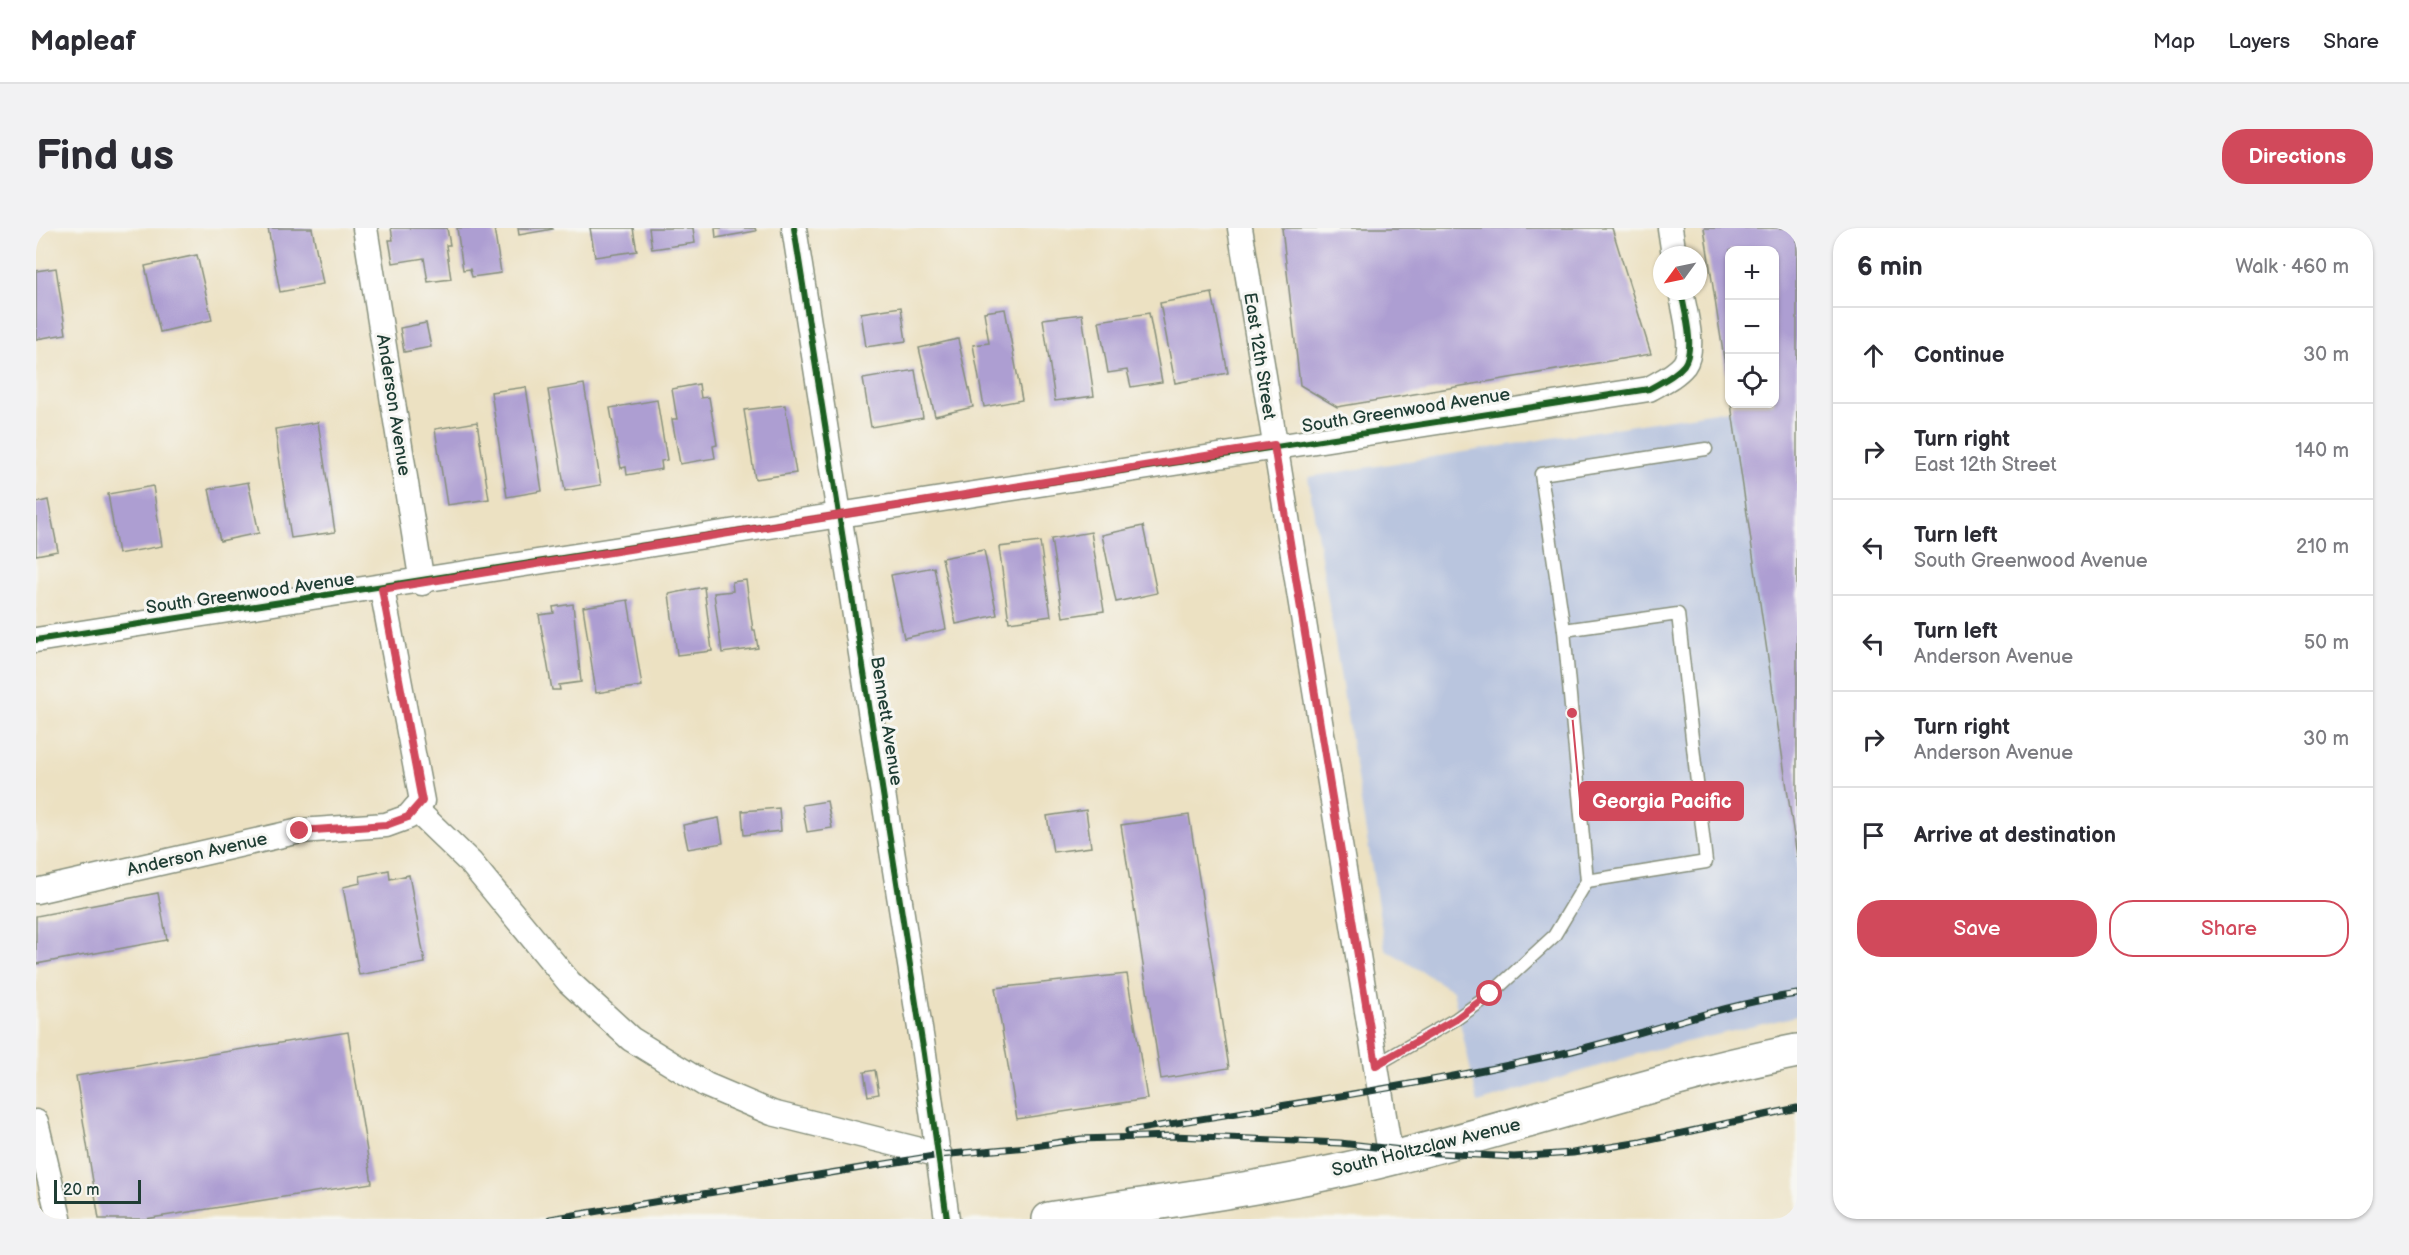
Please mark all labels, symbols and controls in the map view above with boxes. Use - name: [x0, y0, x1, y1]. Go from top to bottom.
- text: Mapleaf: [30, 25, 136, 58]
- text: Map: [2153, 29, 2195, 54]
- text: Layers: [2228, 29, 2290, 54]
- text: Share: [2323, 29, 2379, 54]
- button: Directions: [2222, 129, 2373, 184]
- text: Find us: [36, 131, 174, 182]
- north arrow: [1653, 246, 1707, 300]
- map controls: [1725, 246, 1779, 408]
- button: +: [1725, 246, 1779, 300]
- text: 6 min: [1857, 252, 1923, 283]
- text: Walk · 460 m: [2235, 255, 2349, 279]
- street label: East 12th Street: [1239, 291, 1280, 422]
- button: −: [1725, 300, 1779, 354]
- street label: Anderson Avenue: [372, 333, 415, 478]
- icon: ahead: [1857, 339, 1890, 372]
- text: Continue: [1914, 342, 2004, 369]
- text: 30 m: [2303, 343, 2349, 367]
- button: locate: [1725, 354, 1779, 408]
- street label: South Greenwood Avenue: [1301, 384, 1512, 437]
- text: Turn right: [1914, 426, 2010, 453]
- icon: right: [1857, 435, 1890, 468]
- text: 140 m: [2295, 439, 2349, 463]
- text: East 12th Street: [1914, 453, 2057, 477]
- text: Turn left: [1914, 522, 1998, 549]
- icon: left: [1857, 531, 1890, 564]
- text: 210 m: [2296, 535, 2349, 559]
- text: South Greenwood Avenue: [1914, 549, 2148, 573]
- street label: South Greenwood Avenue: [144, 568, 356, 619]
- text: Turn left: [1914, 618, 1998, 645]
- icon: left: [1857, 627, 1890, 660]
- text: 50 m: [2304, 631, 2349, 655]
- text: Anderson Avenue: [1914, 645, 2073, 669]
- street label: Bennett Avenue: [866, 655, 907, 787]
- text: Turn right: [1914, 714, 2010, 741]
- icon: right: [1857, 723, 1890, 756]
- text: 30 m: [2303, 727, 2349, 751]
- text: Anderson Avenue: [1914, 741, 2073, 765]
- callout: Georgia Pacific: [1580, 782, 1743, 820]
- text: Georgia Pacific: [1592, 790, 1732, 814]
- route end: [286, 817, 312, 843]
- icon: arrive: [1857, 819, 1890, 852]
- text: Arrive at destination: [1914, 822, 2116, 849]
- street label: Anderson Avenue: [125, 828, 270, 881]
- button: Save: [1857, 900, 2097, 957]
- button: Share: [2109, 900, 2349, 957]
- route start: [1476, 980, 1502, 1006]
- street label: South Holtzclaw Avenue: [1330, 1114, 1523, 1181]
- scale bar: [54, 1177, 141, 1204]
- text: 20 m: [63, 1181, 99, 1200]

